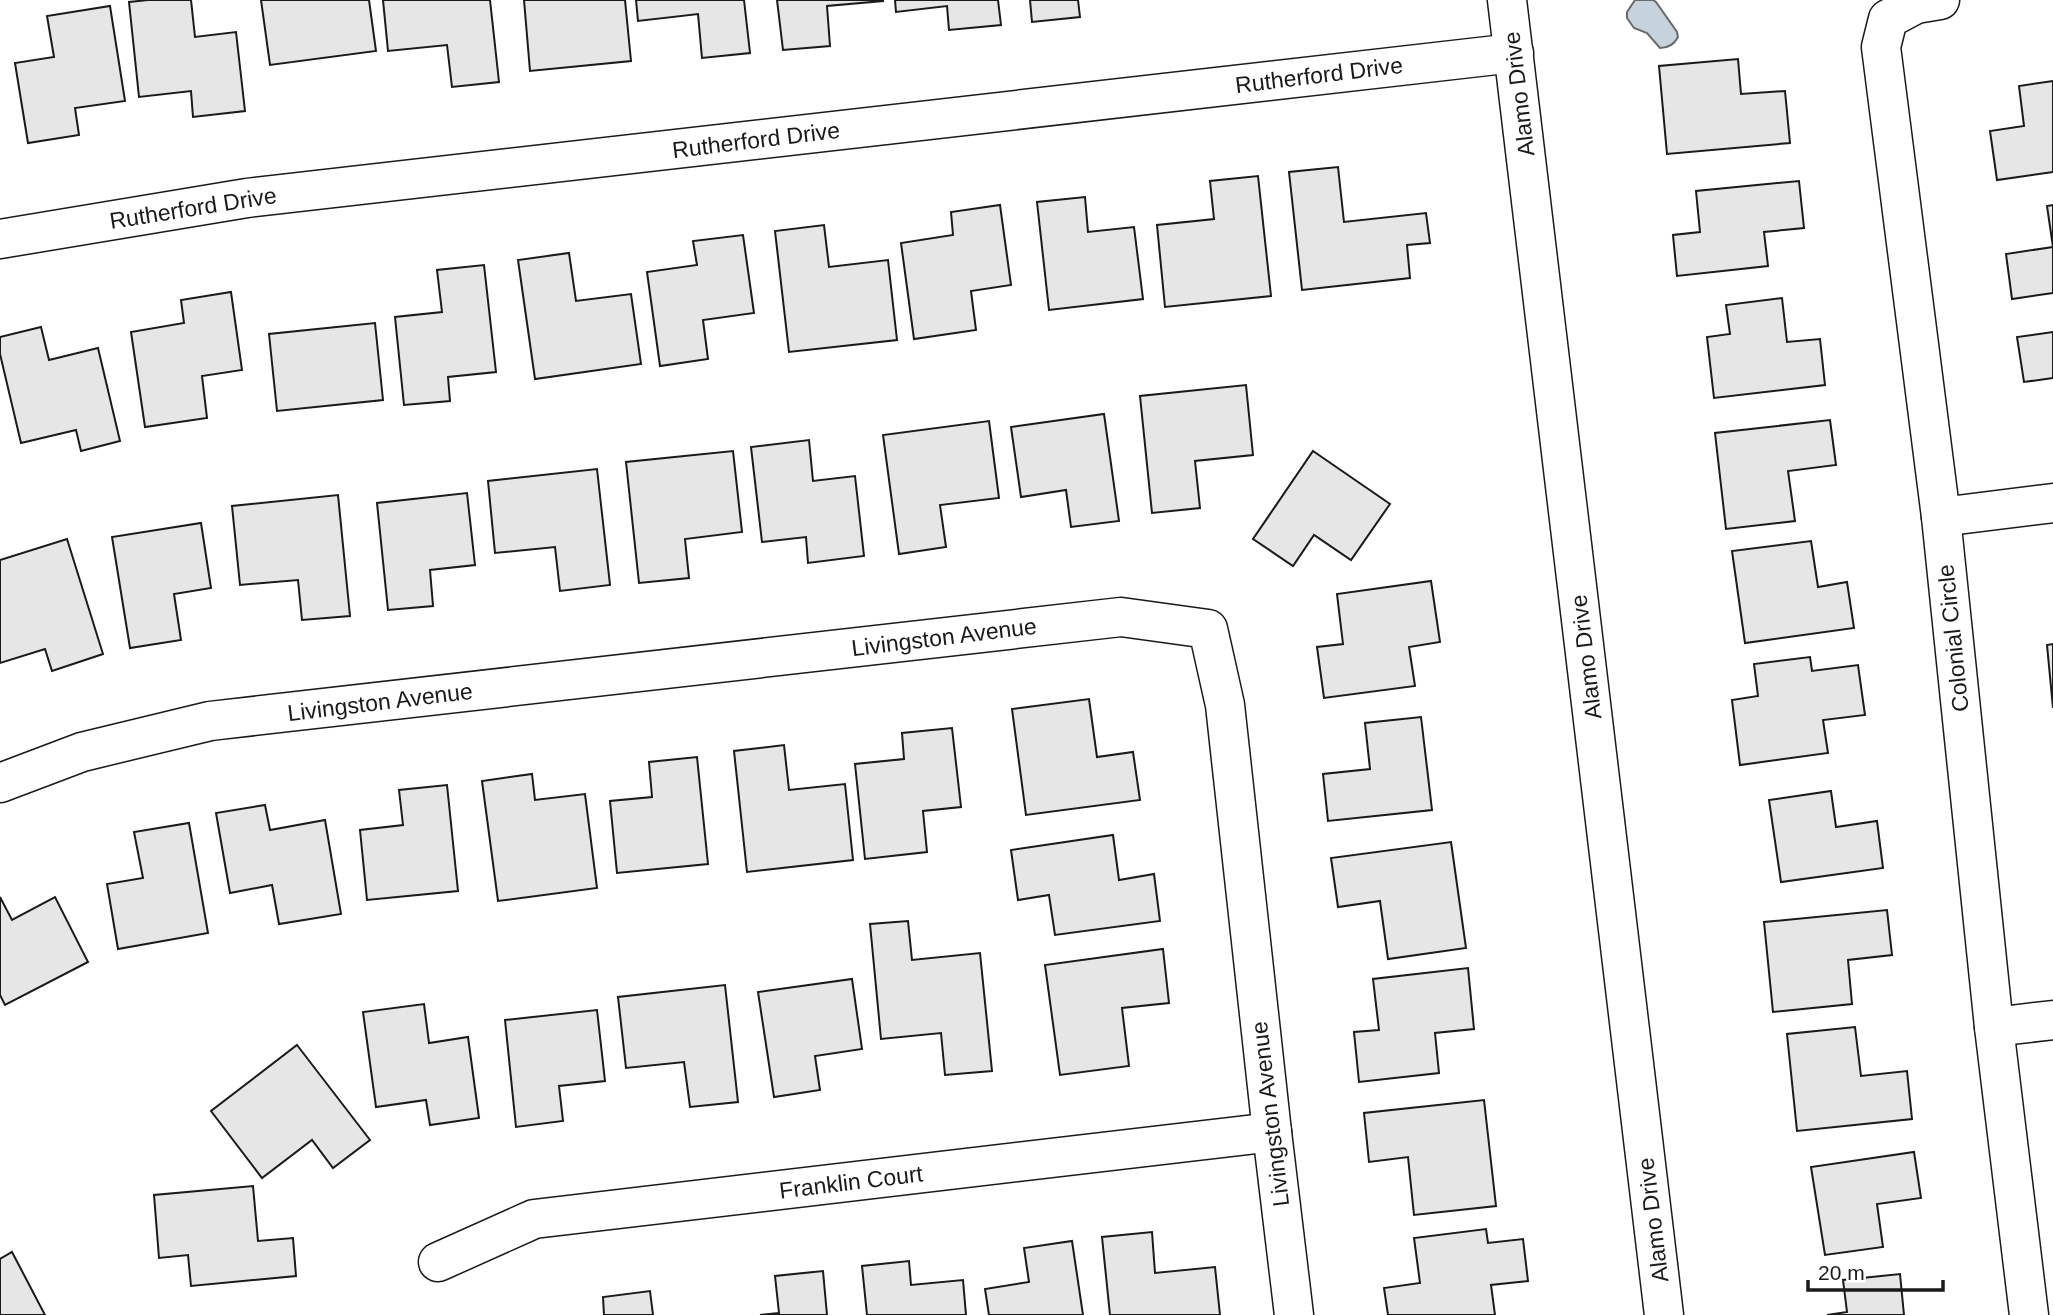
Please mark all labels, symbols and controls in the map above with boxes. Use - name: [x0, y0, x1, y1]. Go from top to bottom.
- street label: Alamo Drive: [1498, 30, 1540, 158]
- street label: Rutherford Drive: [1234, 52, 1404, 98]
- street label: Rutherford Drive: [671, 117, 841, 163]
- street label: Rutherford Drive: [108, 182, 278, 234]
- street label: Colonial Circle: [1932, 563, 1974, 713]
- street label: Alamo Drive: [1565, 593, 1607, 721]
- street label: Livingston Avenue: [850, 613, 1038, 661]
- street label: Livingston Avenue: [286, 678, 474, 726]
- street label: Livingston Avenue: [1246, 1020, 1294, 1208]
- street label: Alamo Drive: [1632, 1156, 1674, 1284]
- street label: Franklin Court: [778, 1160, 925, 1204]
- scale bar: [1808, 1248, 1943, 1292]
- text: 20 m: [1818, 1261, 1865, 1284]

